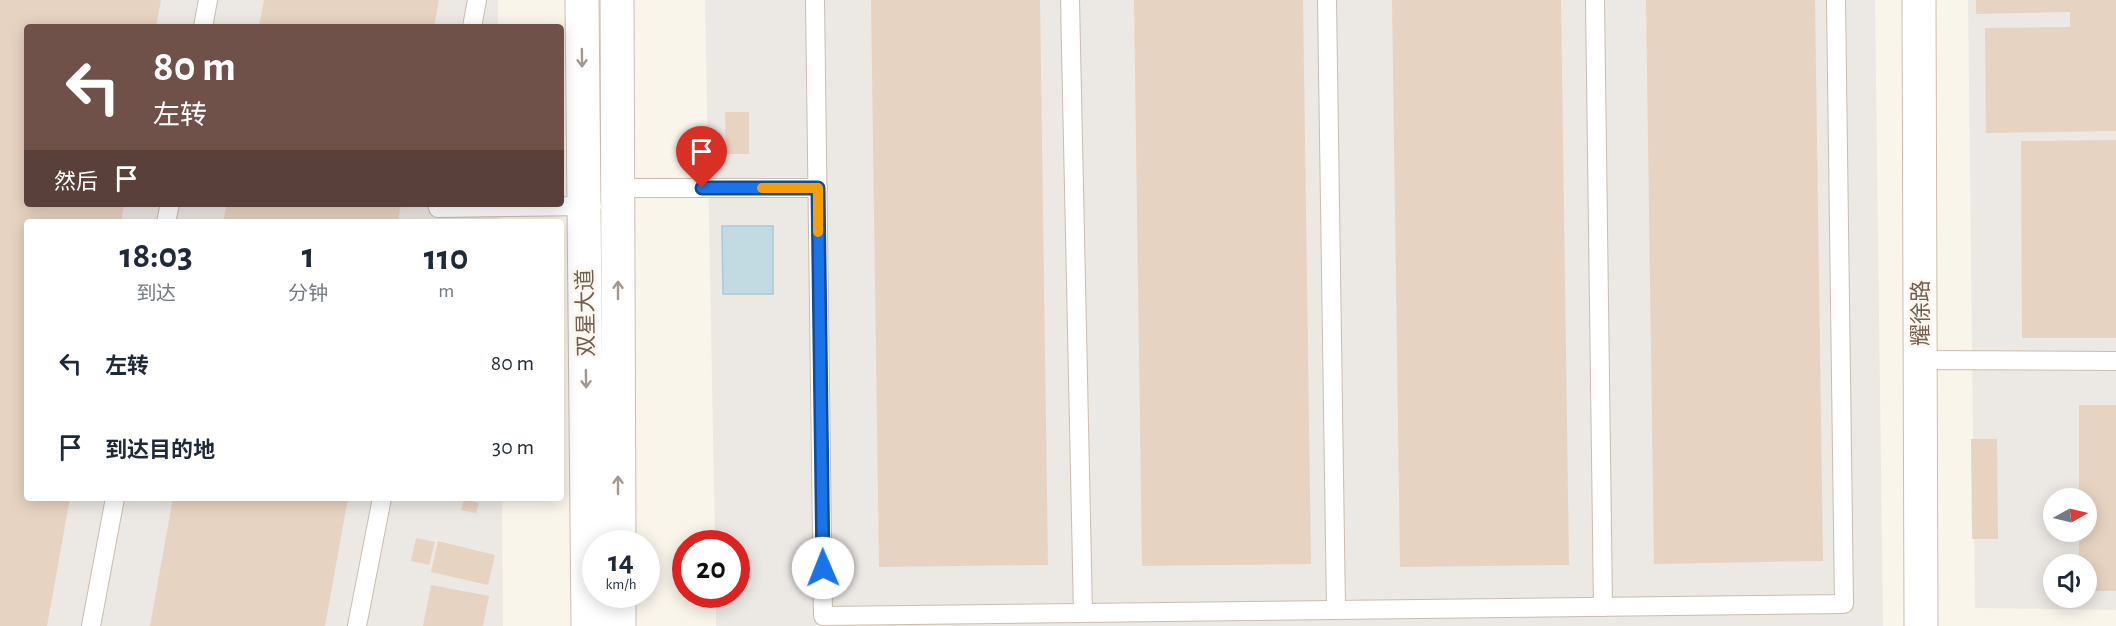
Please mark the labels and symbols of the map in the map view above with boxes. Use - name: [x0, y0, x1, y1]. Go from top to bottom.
- one-way arrow: [577, 48, 588, 68]
- pin: [676, 126, 727, 188]
- street label: 双星大道: [573, 269, 598, 357]
- one-way arrow: [612, 280, 624, 300]
- street label: 耀徐路: [1909, 280, 1932, 346]
- one-way arrow: [580, 369, 592, 389]
- one-way arrow: [612, 475, 624, 495]
- north arrow: [2043, 488, 2097, 542]
- speed limit sign: 20: [672, 530, 750, 608]
- position arrow: [791, 536, 855, 600]

